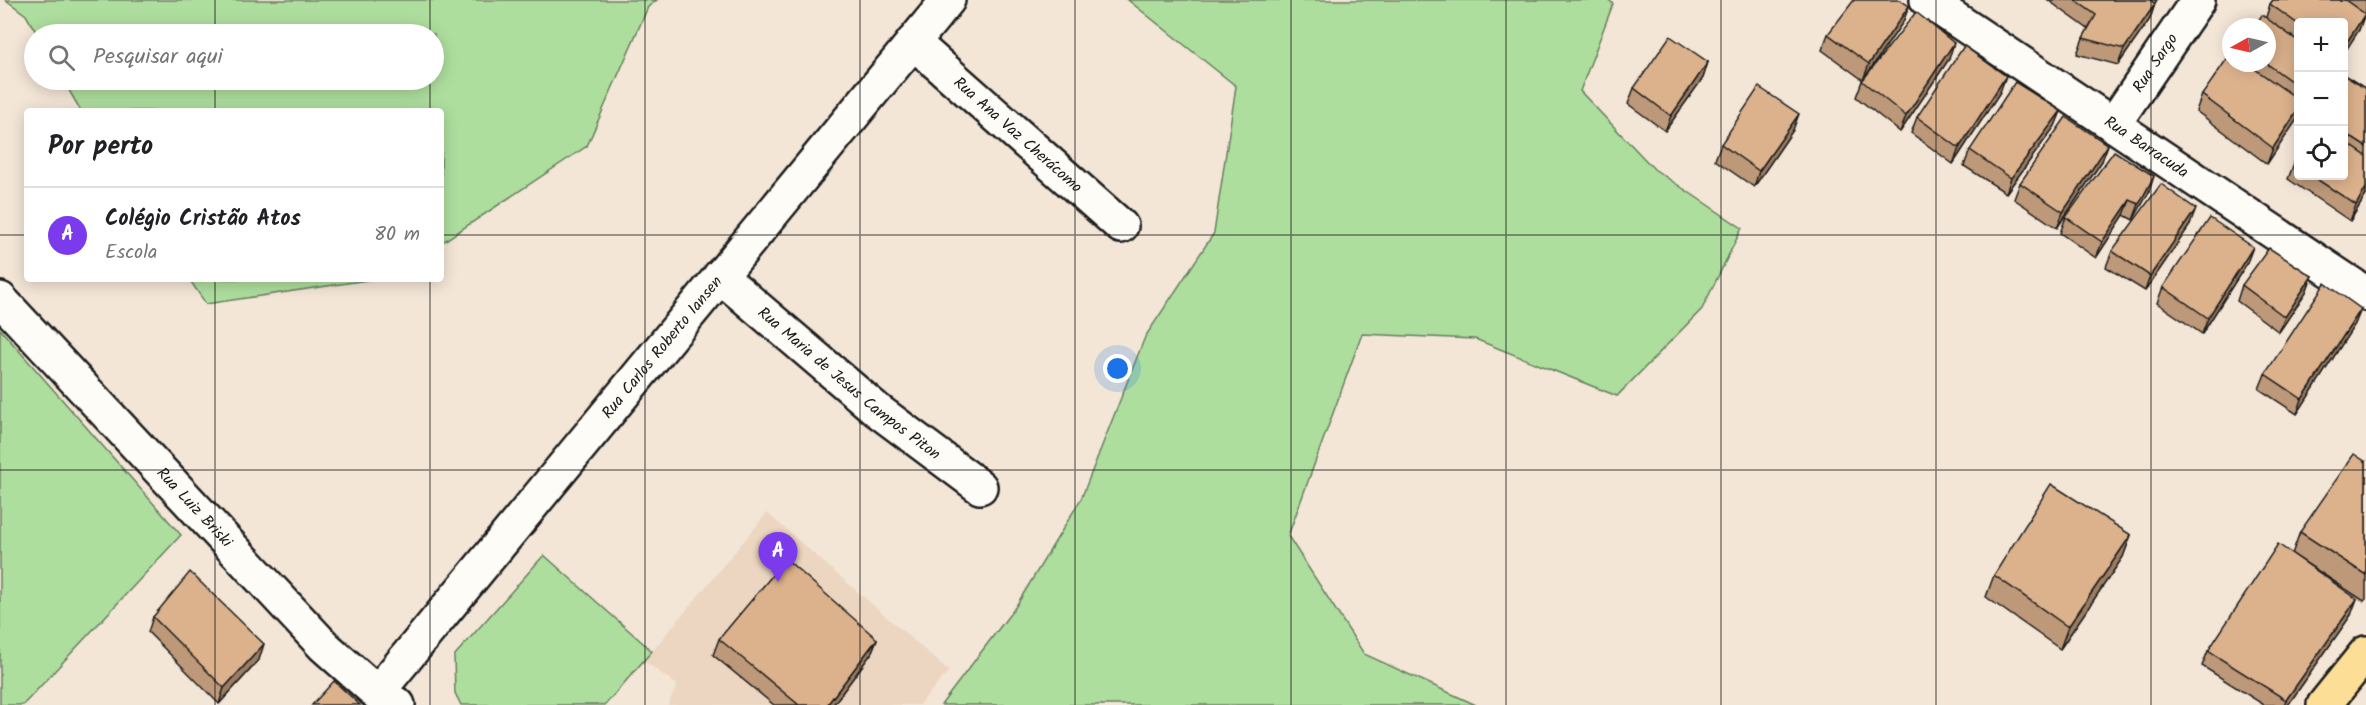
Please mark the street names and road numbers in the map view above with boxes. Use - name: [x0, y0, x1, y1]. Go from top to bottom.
- street label: Rua Sargo: [2126, 28, 2184, 98]
- street label: Rua Ana Vaz Cherácomo: [948, 71, 1088, 199]
- street label: Rua Barracuda: [2099, 109, 2194, 184]
- street label: Rua Carlos Roberto Iansen: [595, 270, 728, 424]
- street label: Rua Maria de Jesus Campos Piton: [752, 301, 946, 466]
- street label: Rua Luiz Briski: [150, 461, 239, 554]

